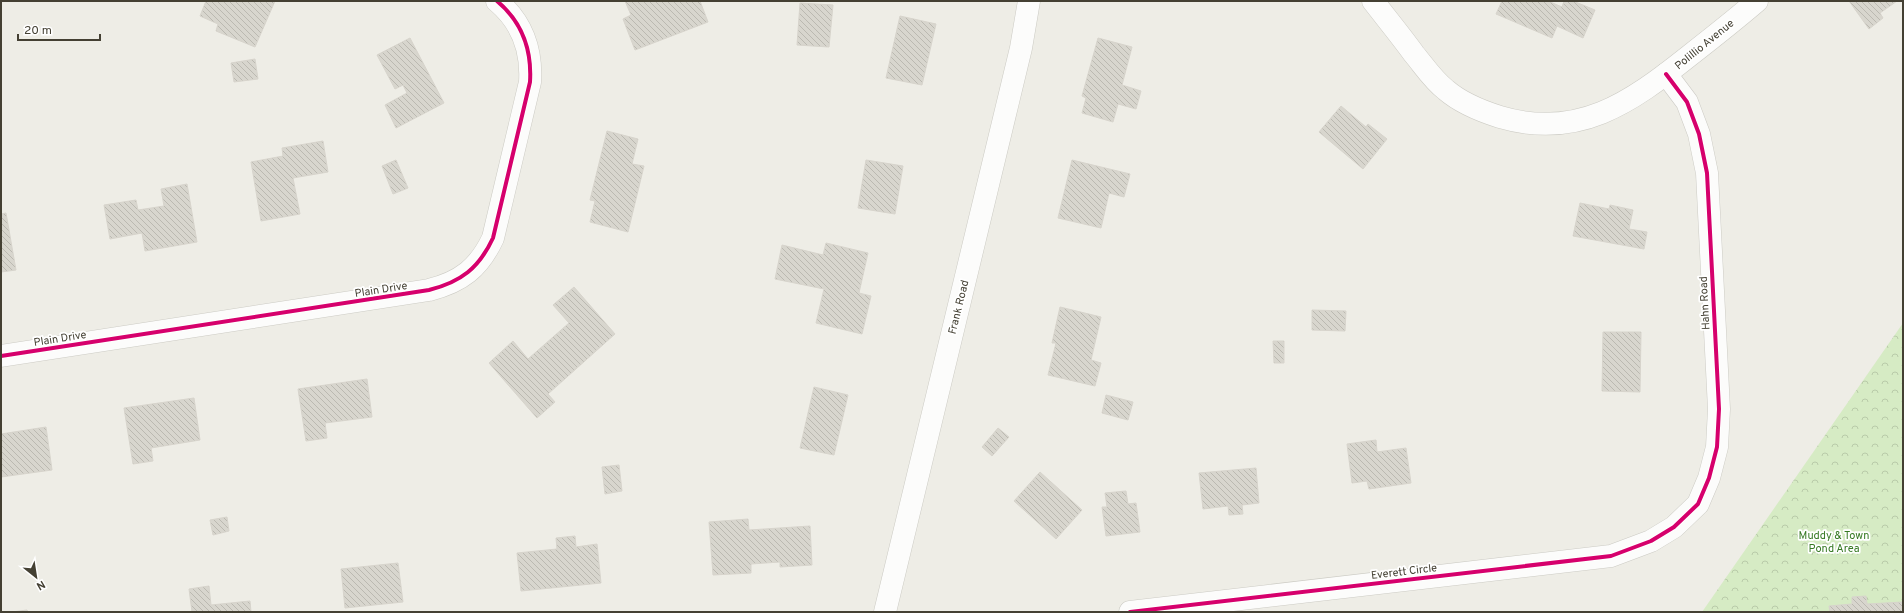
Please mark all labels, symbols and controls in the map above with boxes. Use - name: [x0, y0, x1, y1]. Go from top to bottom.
- scale bar: [18, 16, 100, 42]
- street label: Polillio Avenue: [1672, 17, 1737, 73]
- text: 20 m: [24, 23, 52, 39]
- street label: Hahn Road: [1697, 276, 1713, 330]
- street label: Plain Drive: [354, 279, 409, 301]
- street label: Frank Road: [945, 279, 972, 336]
- street label: Plain Drive: [33, 328, 88, 350]
- park label: Muddy & Town Pond Area: [1799, 529, 1869, 556]
- north arrow: [16, 557, 56, 597]
- street label: Everett Circle: [1370, 561, 1438, 583]
- text: N: [34, 577, 47, 593]

